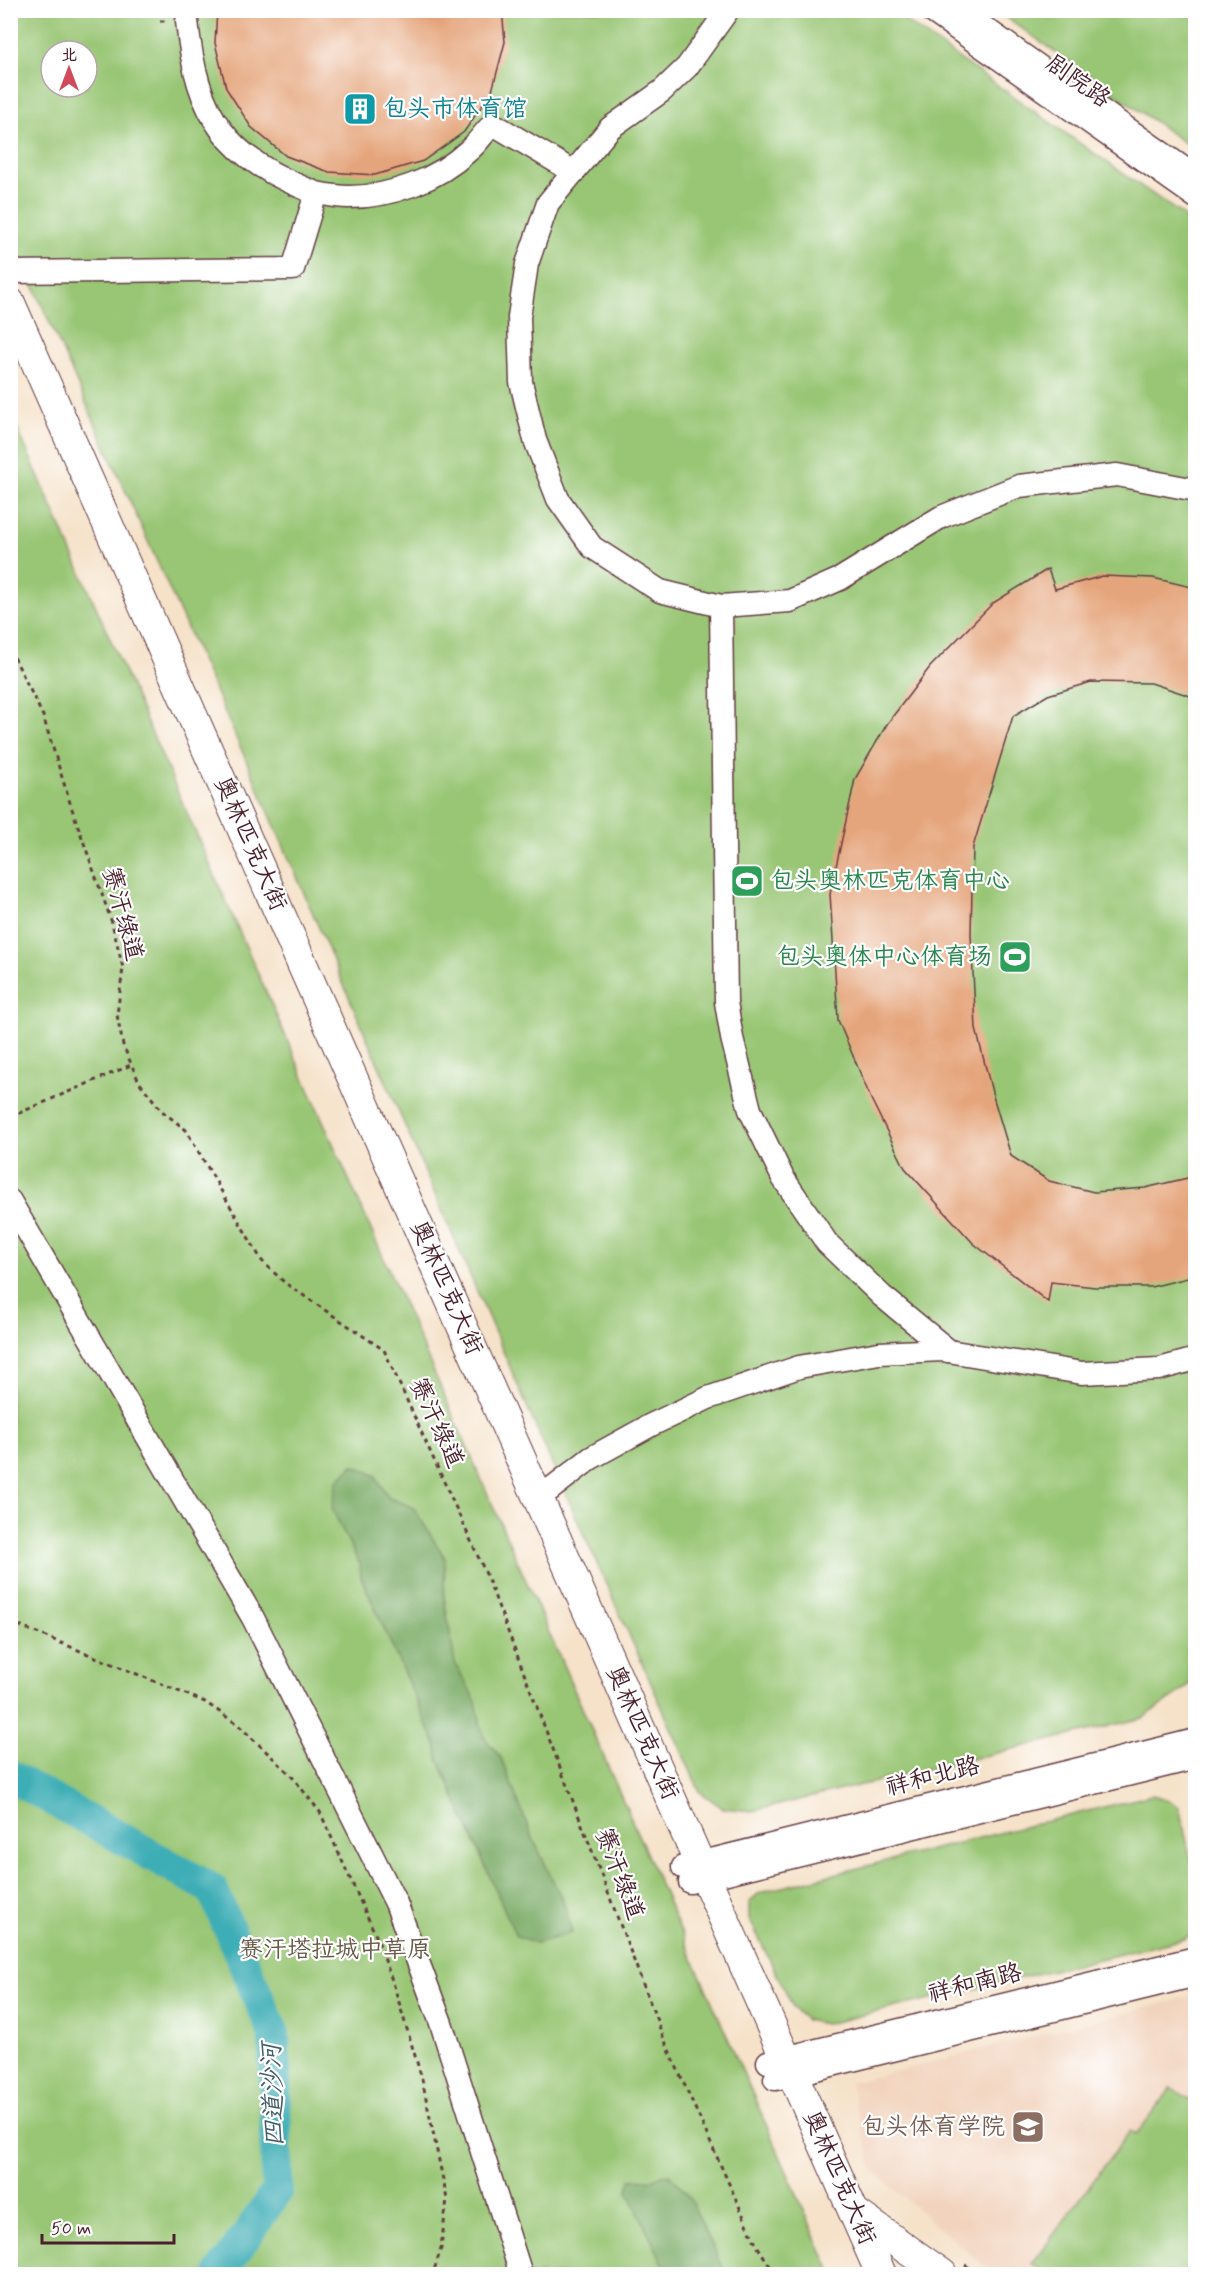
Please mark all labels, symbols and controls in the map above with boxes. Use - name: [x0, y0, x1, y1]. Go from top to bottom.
- north arrow: [39, 39, 99, 99]
- text: 北: [61, 45, 77, 66]
- street label: 剧院路: [1040, 49, 1116, 115]
- building icon: 包头市体育馆: [342, 91, 378, 127]
- place label: 包头市体育馆: [383, 94, 527, 125]
- street label: 奥林匹克大街: [207, 772, 293, 916]
- sports icon: 包头奥林匹克体育中心: [729, 863, 765, 899]
- street label: 赛汗绿道: [95, 864, 149, 964]
- place label: 包头奥林匹克体育中心: [770, 866, 1010, 897]
- sports icon: 包头奥体中心体育场: [997, 939, 1033, 975]
- place label: 包头奥体中心体育场: [776, 942, 992, 973]
- street label: 奥林匹克大街: [403, 1216, 489, 1360]
- street label: 赛汗绿道: [402, 1373, 470, 1473]
- street label: 奥林匹克大街: [599, 1661, 685, 1805]
- street label: 祥和北路: [883, 1750, 983, 1804]
- street label: 赛汗绿道: [587, 1824, 651, 1924]
- park label: 赛汗塔拉城中草原: [239, 1935, 431, 1966]
- street label: 祥和南路: [925, 1957, 1025, 2011]
- water label: 四道沙河: [255, 2038, 293, 2148]
- street label: 奥林匹克大街: [796, 2106, 882, 2250]
- school or university icon: 包头体育学院: [1010, 2109, 1046, 2145]
- place label: 包头体育学院: [861, 2112, 1005, 2143]
- scale bar: [42, 2207, 174, 2245]
- text: 50 m: [51, 2217, 91, 2241]

